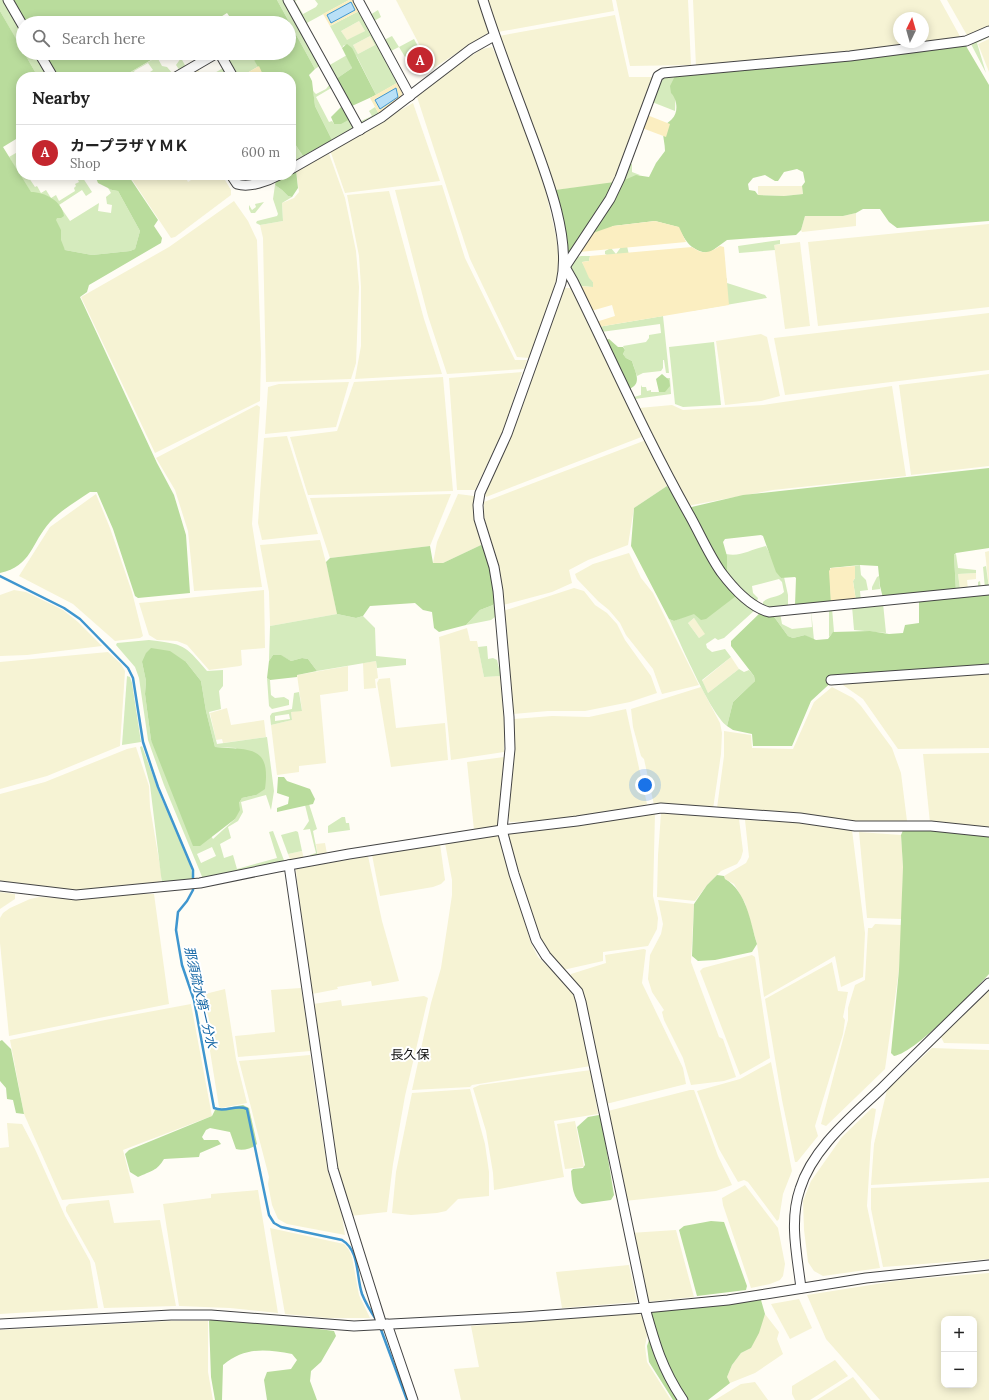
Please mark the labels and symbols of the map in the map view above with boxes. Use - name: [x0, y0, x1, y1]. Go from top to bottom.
- north arrow: [893, 12, 929, 48]
- pin: A: [407, 45, 433, 75]
- your location: [635, 775, 655, 795]
- water label: 那須疏水第一分水: [181, 945, 221, 1052]
- district label: 長久保: [390, 1046, 430, 1063]

